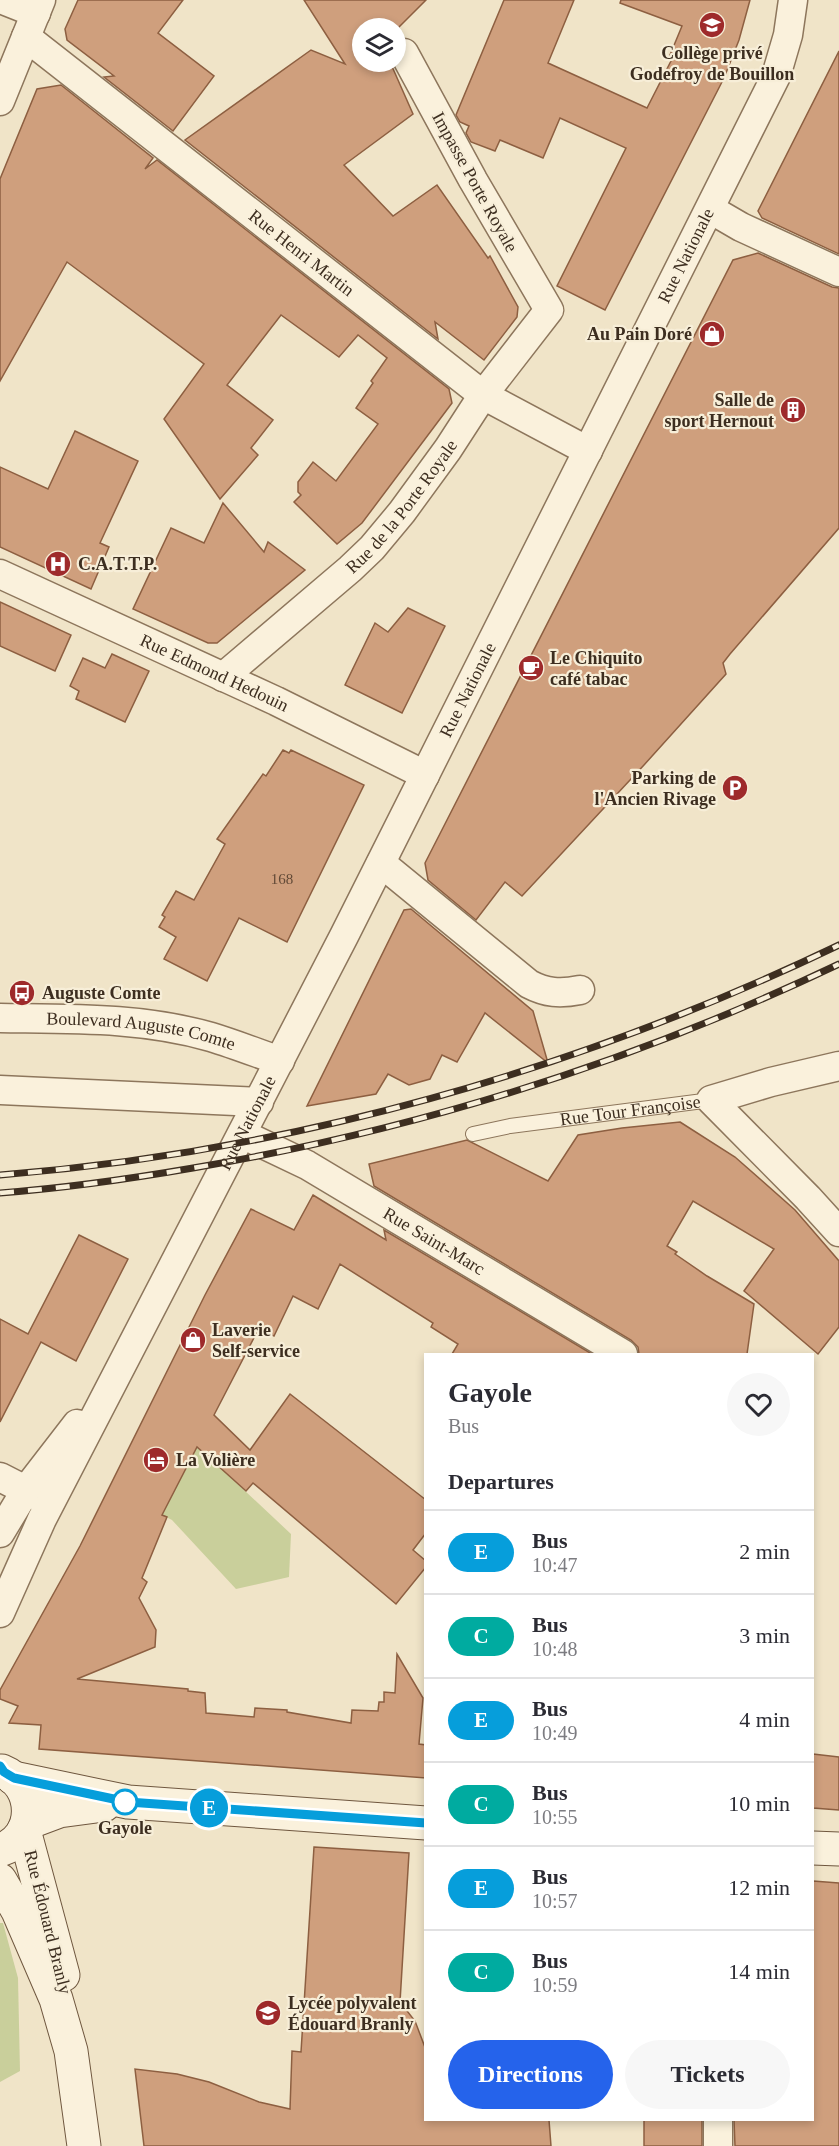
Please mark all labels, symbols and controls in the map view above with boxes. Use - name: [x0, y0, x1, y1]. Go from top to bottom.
- school or university icon: Collège privé Godefroy de Bouillon: [697, 10, 727, 40]
- map controls: [352, 18, 406, 72]
- button: layers: [352, 18, 406, 72]
- place label: Collège privé Godefroy de Bouillon: [630, 43, 794, 84]
- street label: Impasse Porte Royale: [428, 109, 522, 255]
- street label: Rue Henri Martin: [245, 205, 358, 300]
- street label: Rue Nationale: [654, 205, 718, 306]
- shop icon: Au Pain Doré: [697, 319, 727, 349]
- place label: Au Pain Doré: [587, 324, 692, 344]
- place label: Salle de sport Hernout: [665, 390, 774, 431]
- building icon: Salle de sport Hernout: [778, 395, 808, 425]
- street label: Rue de la Porte Royale: [342, 436, 461, 577]
- hospital icon: C.A.T.T.P.: [43, 549, 73, 579]
- place label: C.A.T.T.P.: [78, 554, 157, 574]
- street label: Rue Edmond Hedouin: [137, 630, 292, 716]
- street label: Rue Nationale: [435, 639, 500, 741]
- place label: Le Chiquito café tabac: [550, 648, 643, 689]
- cafe icon: Le Chiquito café tabac: [516, 653, 546, 683]
- place label: Parking de l'Ancien Rivage: [595, 768, 716, 809]
- parking icon: Parking de l'Ancien Rivage: [720, 773, 750, 803]
- house number: 168: [271, 871, 293, 887]
- bus stop icon: Auguste Comte: [7, 978, 37, 1008]
- place label: Auguste Comte: [42, 983, 161, 1003]
- street label: Boulevard Auguste Comte: [46, 1008, 238, 1054]
- street label: Rue Nationale: [214, 1072, 280, 1174]
- street label: Rue Tour Françoise: [559, 1091, 702, 1129]
- street label: Rue Saint-Marc: [380, 1203, 488, 1279]
- place label: Laverie Self-service: [212, 1320, 300, 1361]
- shop icon: Laverie Self-service: [178, 1325, 208, 1355]
- button: heart: [727, 1373, 790, 1436]
- text: Gayole: [448, 1377, 532, 1408]
- text: Bus: [448, 1415, 479, 1437]
- hotel icon: La Volière: [141, 1445, 171, 1475]
- place label: La Volière: [176, 1450, 255, 1470]
- text: Departures: [448, 1469, 554, 1494]
- text: Bus: [532, 1528, 567, 1553]
- text: 2 min: [739, 1539, 790, 1564]
- text: E: [474, 1540, 488, 1564]
- text: 10:47: [532, 1554, 578, 1576]
- text: Bus: [532, 1612, 567, 1637]
- text: 3 min: [739, 1623, 790, 1648]
- text: C: [473, 1624, 489, 1648]
- text: 10:48: [532, 1638, 578, 1660]
- text: Bus: [532, 1696, 567, 1721]
- text: 4 min: [739, 1707, 790, 1732]
- text: E: [474, 1708, 488, 1732]
- text: 10:49: [532, 1722, 578, 1744]
- text: Bus: [532, 1780, 567, 1805]
- line badge: E: [190, 1788, 228, 1828]
- marker: Gayole: [112, 1789, 138, 1815]
- text: 10 min: [728, 1791, 790, 1816]
- text: C: [473, 1792, 489, 1816]
- text: E: [202, 1796, 216, 1820]
- text: 10:55: [532, 1806, 578, 1828]
- place label: Gayole: [98, 1818, 152, 1838]
- street label: Rue Édouard Branly: [20, 1848, 77, 1996]
- text: Bus: [532, 1864, 567, 1889]
- text: 12 min: [728, 1875, 790, 1900]
- text: E: [474, 1876, 488, 1900]
- text: 10:57: [532, 1890, 578, 1912]
- text: Bus: [532, 1948, 567, 1973]
- text: 14 min: [728, 1959, 790, 1984]
- text: C: [473, 1960, 489, 1984]
- text: 10:59: [532, 1974, 578, 1996]
- place label: Lycée polyvalent Édouard Branly: [288, 1993, 417, 2034]
- school or university icon: Lycée polyvalent Édouard Branly: [253, 1998, 283, 2028]
- button: Directions: [448, 2040, 613, 2109]
- button: Tickets: [625, 2040, 790, 2109]

